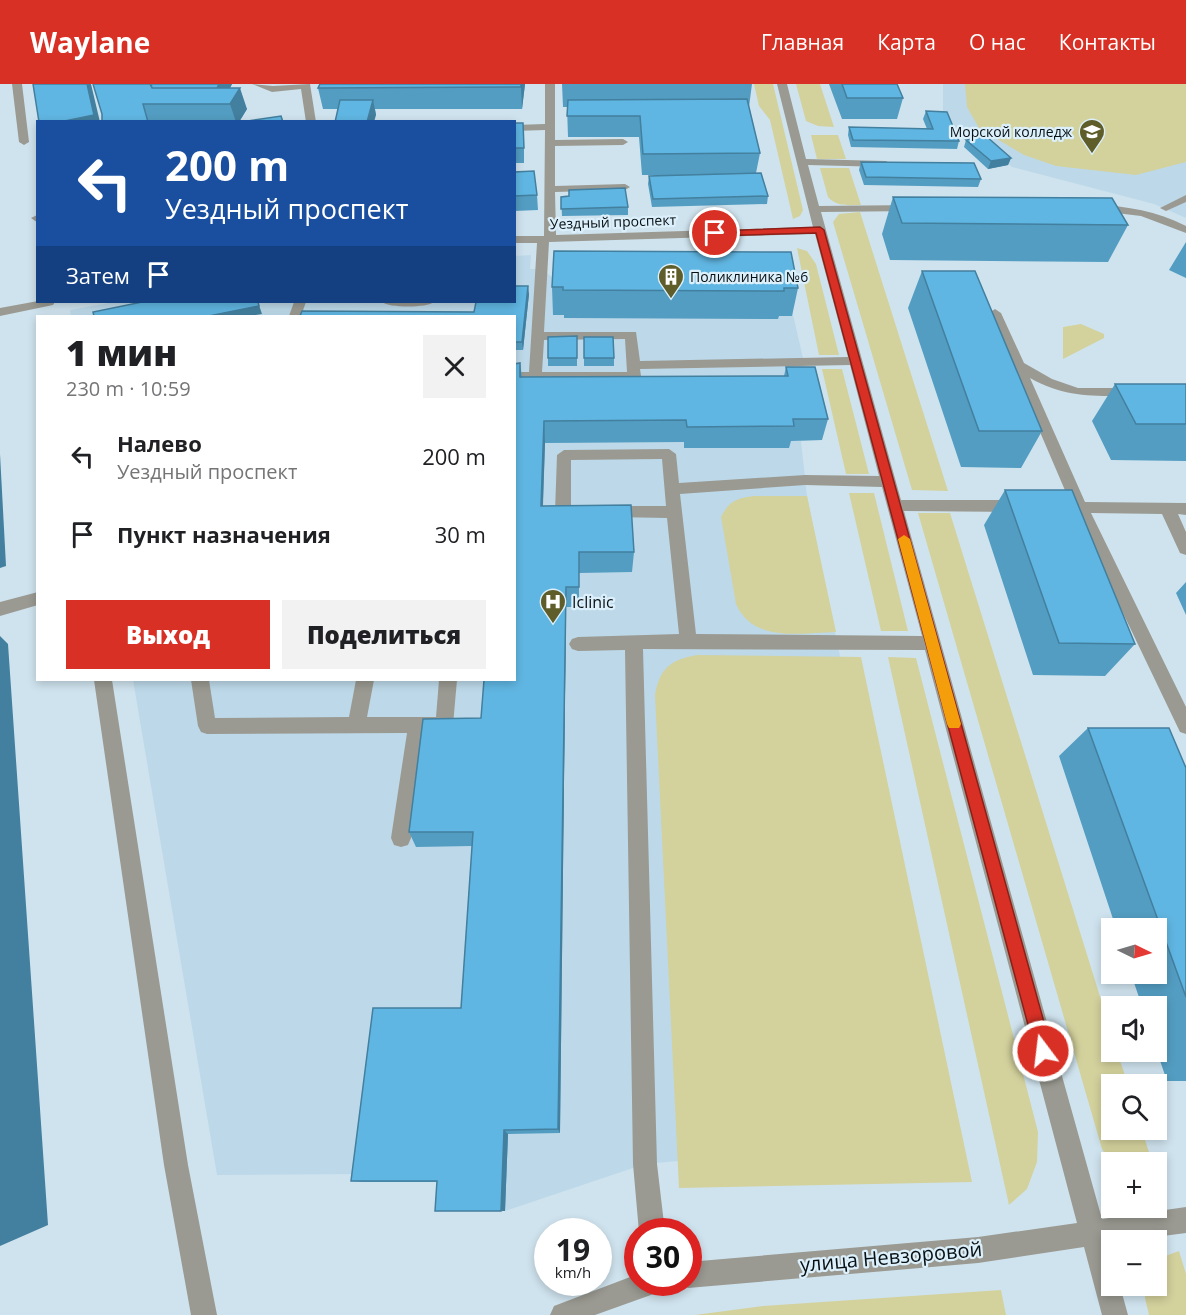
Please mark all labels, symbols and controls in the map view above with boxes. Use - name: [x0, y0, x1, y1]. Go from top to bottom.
- text: Waylane: [30, 23, 150, 61]
- text: Главная: [761, 28, 844, 56]
- text: Карта: [877, 28, 936, 56]
- text: О нас: [969, 28, 1026, 56]
- text: Контакты: [1059, 28, 1156, 56]
- school or university icon: Морской колледж: [1077, 117, 1107, 155]
- place label: Морской колледж: [950, 122, 1073, 141]
- text: 200 m: [165, 136, 289, 193]
- icon: left: [66, 144, 144, 222]
- text: Уездный проспект: [165, 190, 408, 227]
- pin: [689, 207, 740, 258]
- street label: Уездный проспект: [550, 210, 677, 233]
- icon: arrive: [698, 216, 731, 249]
- icon: arrive: [142, 258, 175, 291]
- text: Затем: [66, 260, 130, 290]
- building icon: Поликлиника №6: [656, 262, 686, 300]
- place label: Поликлиника №6: [690, 267, 808, 286]
- text: 1 мин: [66, 328, 177, 377]
- button: close: [423, 335, 486, 398]
- text: 230 m · 10:59: [66, 375, 191, 402]
- text: Налево: [117, 428, 202, 458]
- icon: left: [66, 440, 99, 473]
- text: 200 m: [422, 441, 486, 471]
- text: Уездный проспект: [117, 458, 297, 485]
- icon: arrive: [66, 518, 99, 551]
- text: Пункт назначения: [117, 519, 331, 549]
- text: 30 m: [435, 519, 486, 549]
- hospital icon: Iclinic: [538, 587, 568, 625]
- place label: Iclinic: [572, 591, 614, 613]
- button: Выход: [66, 600, 270, 669]
- button: Поделиться: [282, 600, 486, 669]
- north arrow: [1101, 918, 1167, 984]
- map controls: [1101, 918, 1167, 1296]
- button: sound: [1101, 996, 1167, 1062]
- position arrow: [1011, 1019, 1075, 1083]
- button: search: [1101, 1074, 1167, 1140]
- button: +: [1101, 1152, 1167, 1218]
- speed limit sign: 30: [624, 1218, 702, 1296]
- text: 19: [556, 1229, 590, 1270]
- button: −: [1101, 1230, 1167, 1296]
- street label: улица Невзоровой: [799, 1235, 983, 1278]
- text: km/h: [555, 1262, 591, 1282]

